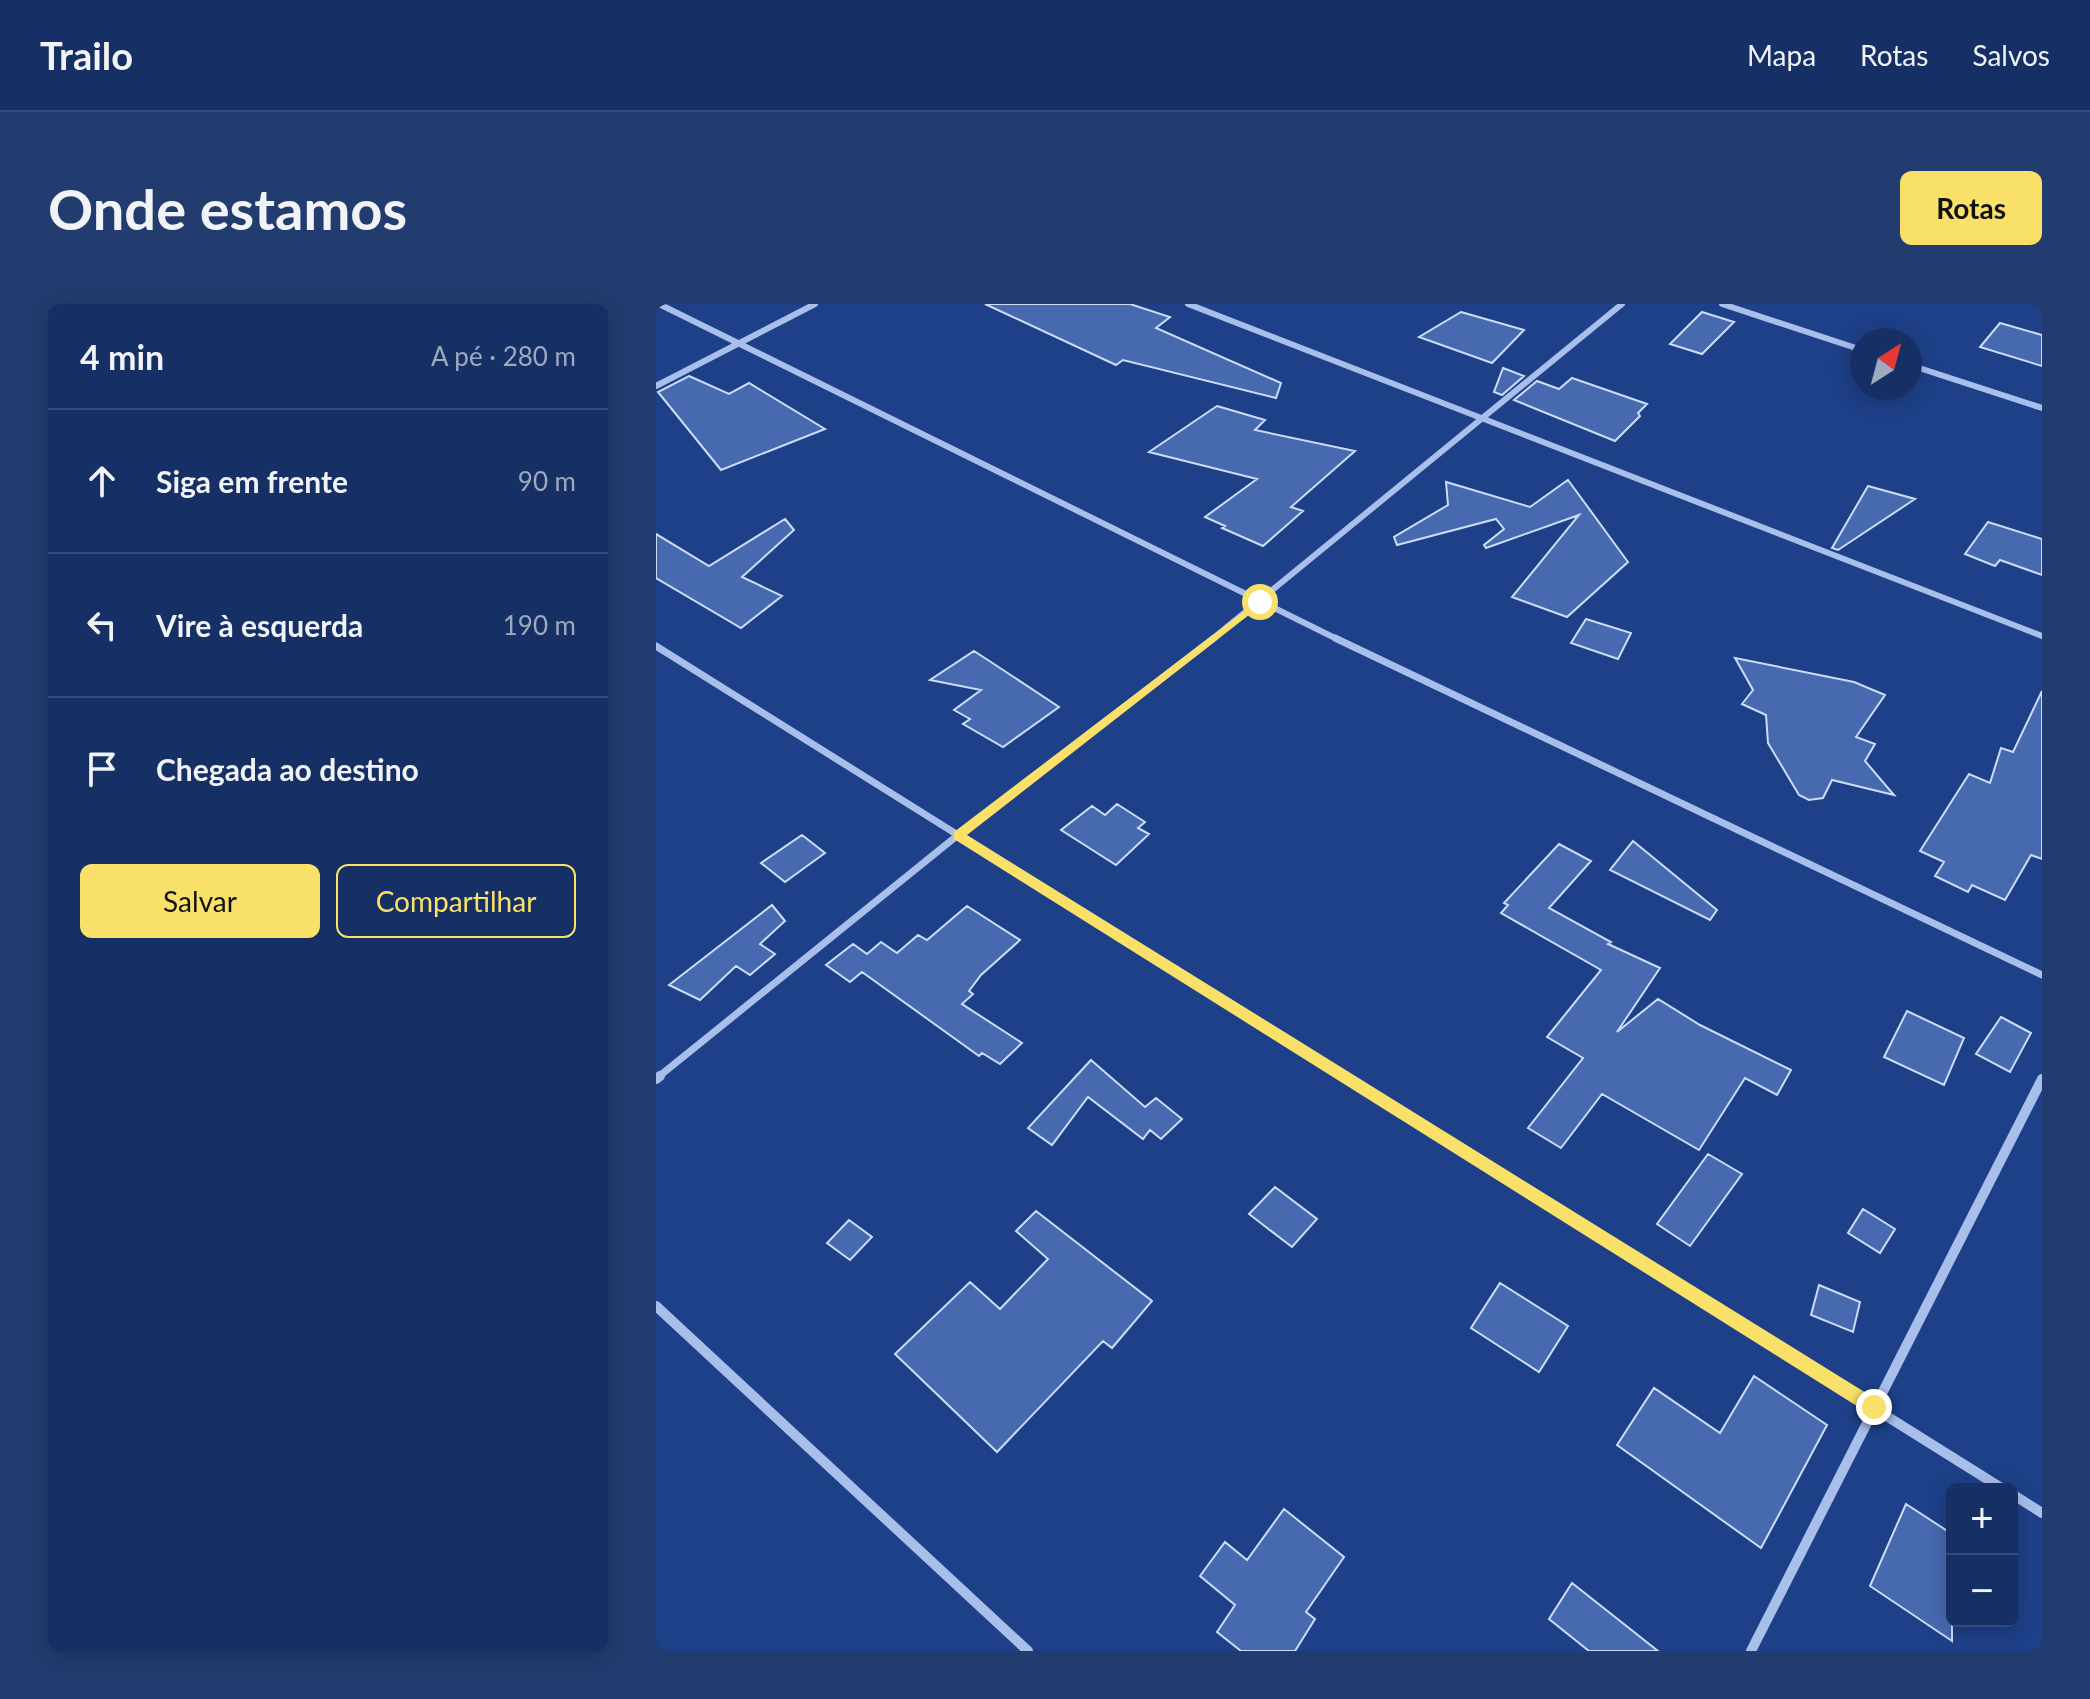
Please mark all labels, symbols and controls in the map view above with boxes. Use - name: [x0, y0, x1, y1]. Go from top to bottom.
- text: Trailo: [40, 32, 133, 78]
- text: Mapa: [1747, 38, 1816, 72]
- text: Rotas: [1860, 38, 1928, 72]
- text: Salvos: [1972, 38, 2050, 72]
- button: Rotas: [1900, 171, 2042, 245]
- text: Onde estamos: [48, 175, 407, 242]
- north arrow: [1850, 328, 1922, 400]
- text: 4 min: [80, 336, 164, 377]
- text: A pé · 280 m: [431, 340, 576, 372]
- icon: ahead: [80, 459, 124, 503]
- text: Siga em frente: [156, 463, 348, 499]
- text: 90 m: [518, 465, 576, 497]
- route start: [1242, 584, 1278, 620]
- icon: left: [80, 603, 124, 647]
- text: Vire à esquerda: [156, 607, 363, 643]
- text: 190 m: [503, 609, 576, 641]
- icon: arrive: [80, 747, 124, 791]
- text: Chegada ao destino: [156, 751, 419, 787]
- button: Salvar: [80, 864, 320, 938]
- button: Compartilhar: [336, 864, 576, 938]
- route end: [1856, 1389, 1892, 1425]
- map controls: [1946, 1483, 2018, 1627]
- button: +: [1946, 1483, 2018, 1555]
- button: −: [1946, 1555, 2018, 1627]

